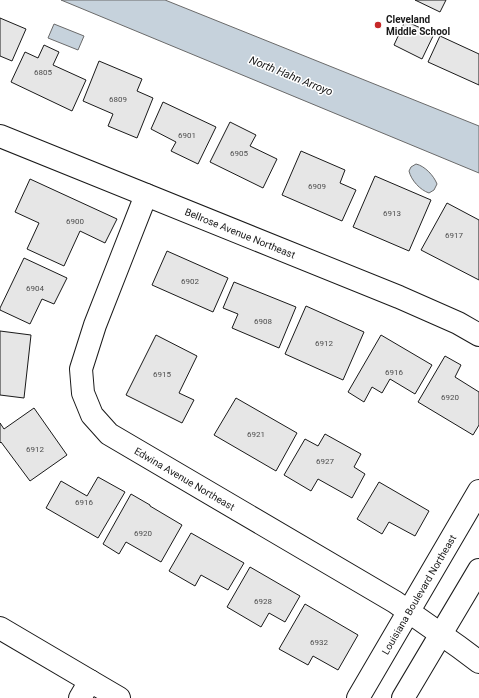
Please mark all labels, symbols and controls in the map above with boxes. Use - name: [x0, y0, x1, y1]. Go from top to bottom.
- place label: Cleveland Middle School: [386, 14, 450, 37]
- marker: Cleveland Middle School: [373, 20, 383, 30]
- water label: North Hahn Arroyo: [247, 53, 335, 99]
- house number: 6805: [34, 68, 52, 77]
- house number: 6809: [109, 95, 127, 104]
- house number: 6901: [178, 131, 196, 140]
- house number: 6905: [230, 149, 248, 158]
- house number: 6909: [308, 182, 326, 191]
- street label: Bellrose Avenue Northeast: [183, 206, 297, 260]
- house number: 6913: [383, 209, 401, 218]
- house number: 6900: [66, 217, 84, 226]
- house number: 6917: [445, 231, 463, 240]
- house number: 6902: [181, 277, 199, 286]
- house number: 6904: [26, 284, 44, 293]
- house number: 6908: [254, 317, 272, 326]
- house number: 6912: [315, 339, 333, 348]
- house number: 6916: [385, 368, 403, 377]
- house number: 6915: [153, 370, 171, 379]
- house number: 6920: [441, 393, 459, 402]
- house number: 6921: [247, 430, 265, 439]
- house number: 6912: [26, 445, 44, 454]
- street label: Edwina Avenue Northeast: [133, 445, 237, 512]
- house number: 6927: [316, 457, 334, 466]
- house number: 6916: [75, 498, 93, 507]
- house number: 6920: [134, 529, 152, 538]
- street label: Louisiana Boulevard Northeast: [379, 533, 458, 656]
- house number: 6928: [254, 597, 272, 606]
- house number: 6932: [310, 638, 328, 647]

